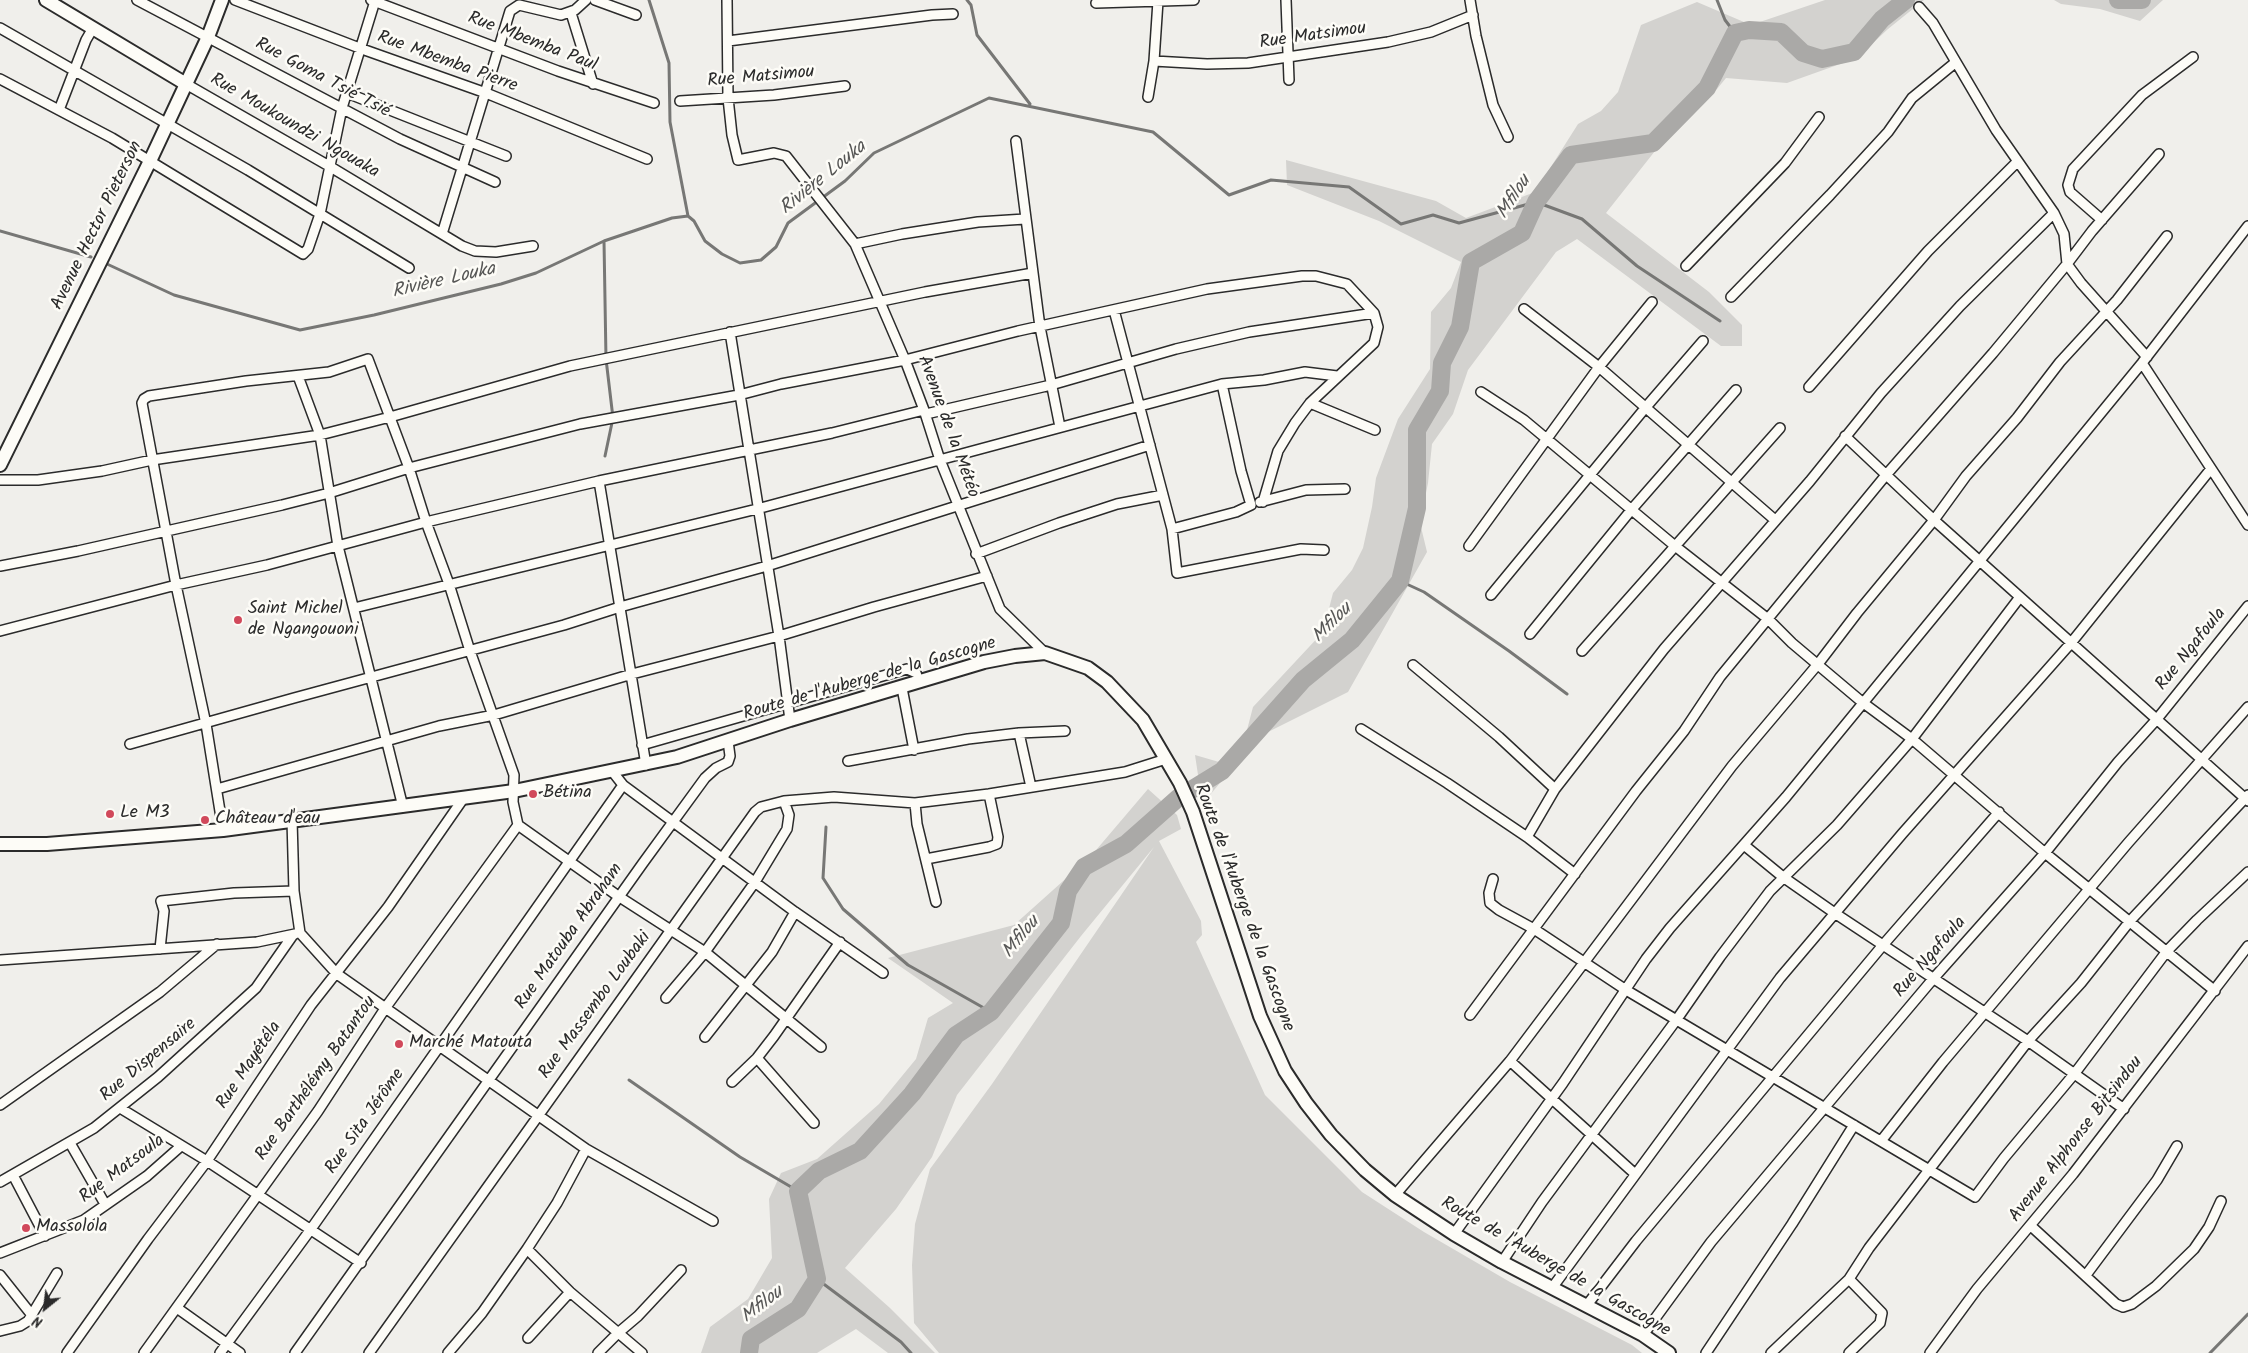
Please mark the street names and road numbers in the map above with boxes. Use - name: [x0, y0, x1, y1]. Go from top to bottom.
- street label: Rue Mbemba Paul: [464, 8, 600, 78]
- street label: Rue Matsimou: [1258, 19, 1368, 55]
- street label: Rue Mbemba Pierre: [374, 28, 520, 98]
- street label: Rue Goma Tsié Tsié: [251, 34, 393, 124]
- street label: Rue Matsimou: [707, 63, 815, 93]
- street label: Rue Moukoundzi Ngouaka: [206, 70, 382, 184]
- street label: Avenue Hector Pieterson: [48, 138, 148, 314]
- street label: Avenue de la Météo: [911, 353, 983, 501]
- street label: Rue Ngafoula: [2152, 604, 2232, 696]
- street label: Route de l'Auberge de la Gascogne: [741, 634, 999, 726]
- street label: Route de l'Auberge de la Gascogne: [1188, 781, 1298, 1035]
- street label: Rue Matouba Abraham: [511, 860, 629, 1014]
- street label: Rue Ngafoula: [1890, 913, 1972, 1003]
- street label: Rue Massembo Loubaki: [535, 928, 657, 1084]
- street label: Rue Barthélémy Batantou: [252, 993, 382, 1165]
- street label: Rue Dispensaire: [97, 1015, 201, 1107]
- street label: Rue Mayétéla: [213, 1018, 287, 1114]
- street label: Avenue Alphonse Bitsindou: [2006, 1053, 2148, 1227]
- street label: Rue Sita Jérôme: [322, 1065, 410, 1179]
- street label: Rue Matsoula: [76, 1131, 170, 1209]
- street label: Route de l'Auberge de la Gascogne: [1436, 1193, 1674, 1343]

